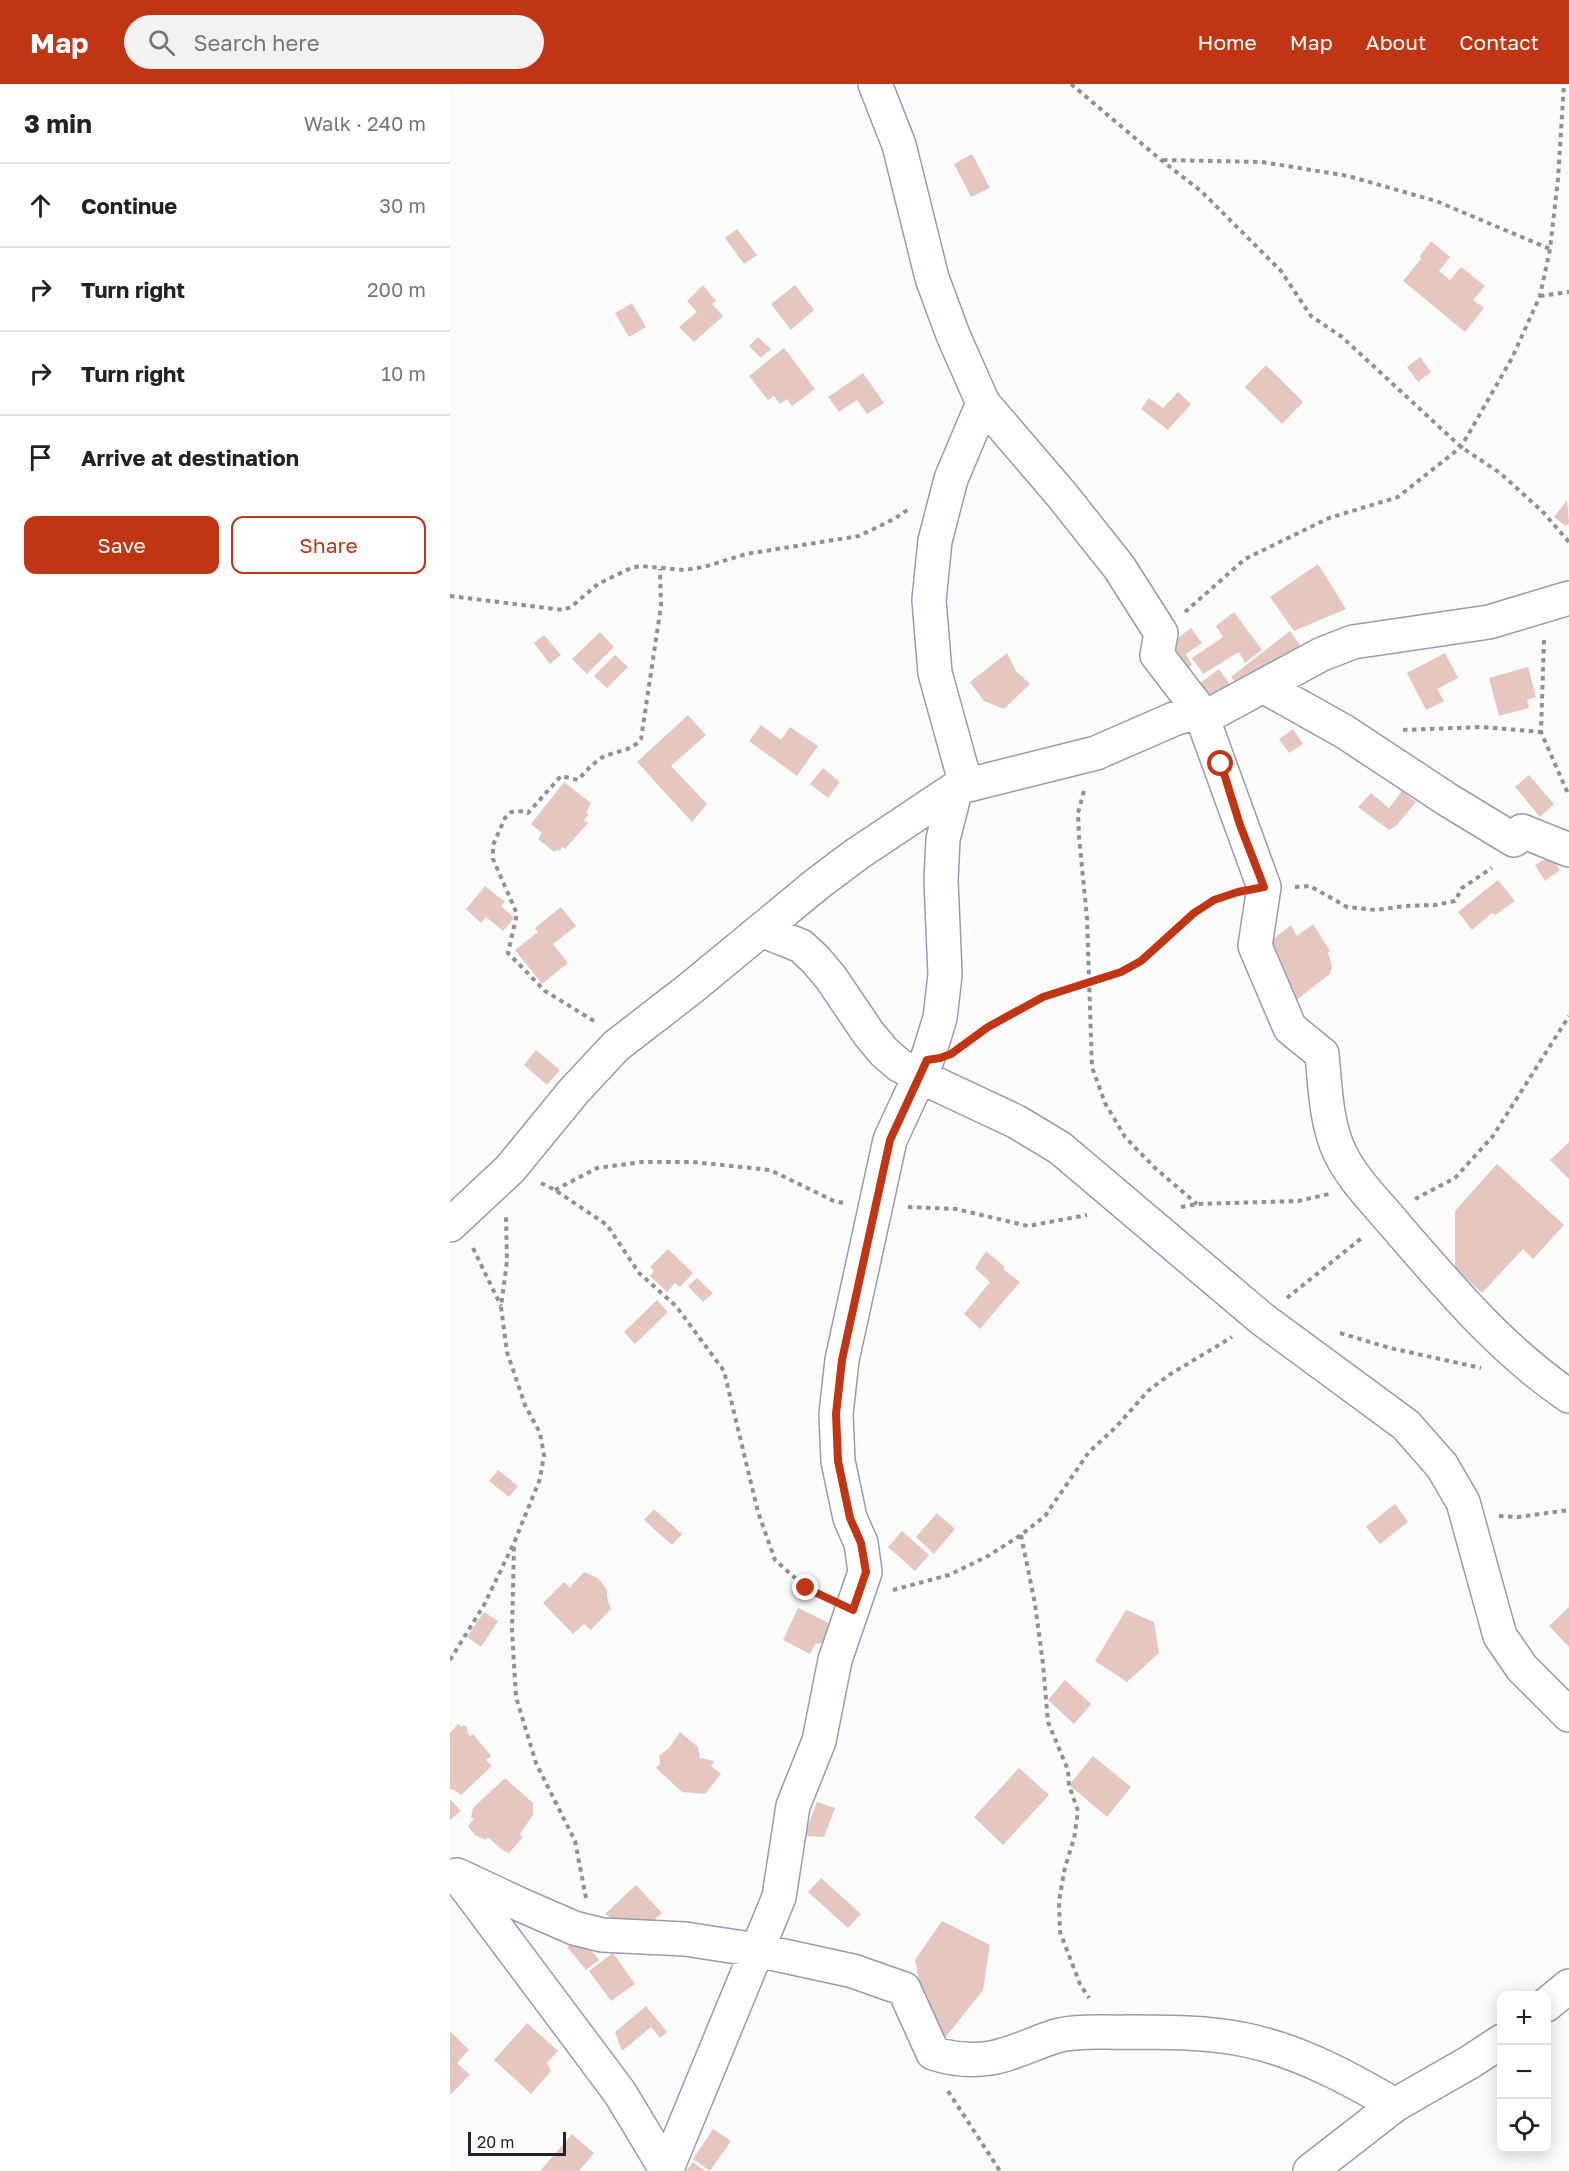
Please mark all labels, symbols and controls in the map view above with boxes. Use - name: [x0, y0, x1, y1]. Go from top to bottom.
- search box: [124, 15, 544, 69]
- text: Map: [30, 26, 88, 59]
- icon: search: [145, 26, 178, 59]
- text: Search here: [193, 29, 319, 56]
- text: Home: [1197, 29, 1257, 55]
- text: Map: [1290, 29, 1333, 55]
- text: About: [1366, 29, 1426, 55]
- text: Contact: [1459, 29, 1539, 55]
- text: 3 min: [24, 108, 92, 139]
- text: Walk · 240 m: [304, 111, 426, 135]
- icon: ahead: [24, 189, 57, 222]
- text: Continue: [81, 192, 177, 219]
- text: 30 m: [379, 193, 426, 217]
- icon: right: [24, 273, 57, 306]
- text: Turn right: [81, 276, 185, 303]
- text: 200 m: [367, 277, 426, 301]
- icon: right: [24, 357, 57, 390]
- text: Turn right: [81, 360, 185, 387]
- text: 10 m: [381, 361, 426, 385]
- icon: arrive: [24, 441, 57, 474]
- text: Arrive at destination: [81, 444, 299, 471]
- button: Save: [24, 516, 219, 574]
- button: Share: [231, 516, 426, 574]
- route start: [1207, 750, 1233, 776]
- route end: [792, 1574, 818, 1600]
- map controls: [1497, 1991, 1551, 2153]
- button: +: [1497, 1991, 1551, 2045]
- button: −: [1497, 2045, 1551, 2099]
- button: locate: [1497, 2099, 1551, 2153]
- scale bar: [468, 2129, 566, 2156]
- text: 20 m: [477, 2132, 514, 2152]

